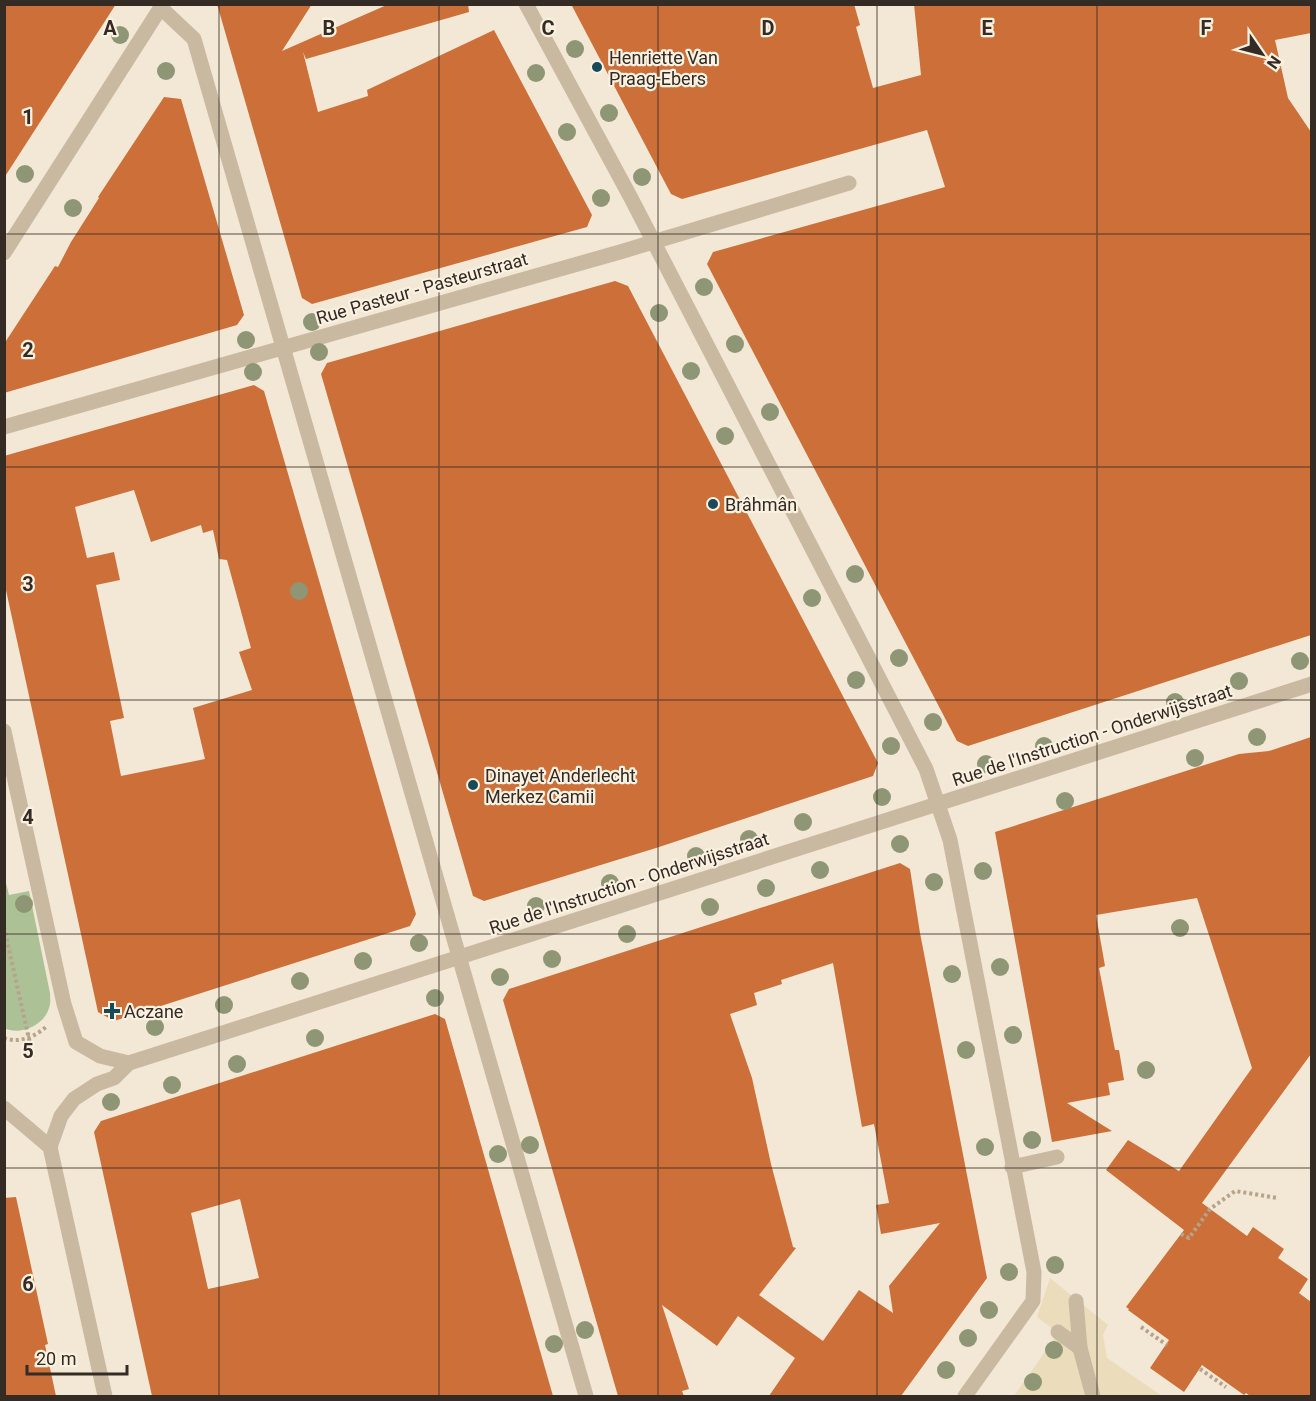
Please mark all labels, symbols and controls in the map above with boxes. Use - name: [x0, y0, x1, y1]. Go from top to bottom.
- text: A: [103, 16, 117, 40]
- text: B: [323, 16, 335, 40]
- text: C: [541, 16, 555, 40]
- text: D: [762, 16, 775, 40]
- text: E: [981, 16, 993, 40]
- text: F: [1201, 16, 1212, 40]
- north arrow: [1232, 24, 1292, 84]
- place label: Henriette Van Praag-Ebers: [609, 47, 718, 89]
- text: N: [1263, 52, 1285, 72]
- marker: Henriette Van Praag-Ebers: [590, 60, 604, 74]
- text: 1: [22, 105, 34, 129]
- street label: Rue Pasteur - Pasteurstraat: [314, 248, 530, 328]
- text: 2: [22, 338, 34, 362]
- place label: Brâhmân: [725, 494, 797, 515]
- marker: Brâhmân: [706, 497, 720, 511]
- text: 3: [22, 572, 34, 596]
- street label: Rue de l'Instruction - Onderwijsstraat: [950, 680, 1235, 790]
- place label: Dinayet Anderlecht Merkez Camii: [485, 765, 636, 807]
- marker: Dinayet Anderlecht Merkez Camii: [466, 778, 480, 792]
- text: 4: [22, 805, 34, 829]
- street label: Rue de l'Instruction - Onderwijsstraat: [487, 828, 772, 938]
- place label: Aczane: [124, 1001, 183, 1022]
- marker: Aczane: [105, 1004, 119, 1018]
- text: 5: [22, 1039, 34, 1063]
- text: 6: [22, 1272, 34, 1296]
- scale bar: [27, 1338, 128, 1376]
- text: 20 m: [36, 1348, 76, 1369]

